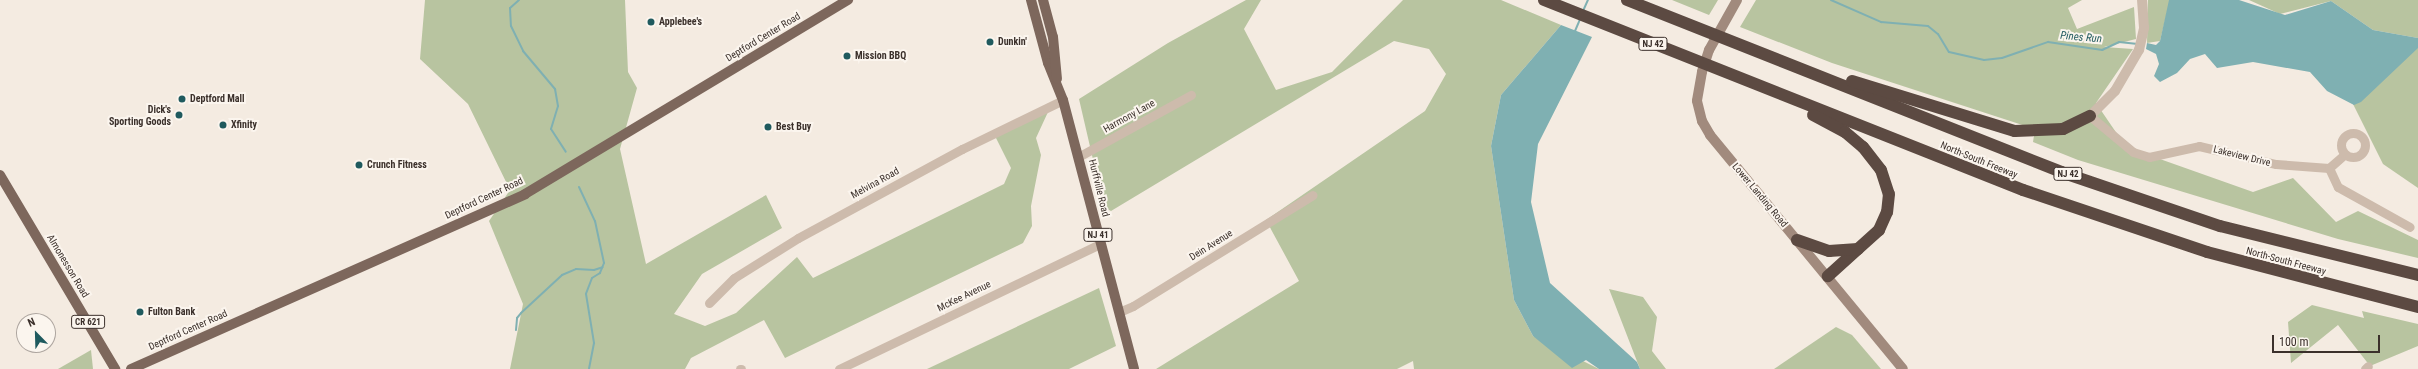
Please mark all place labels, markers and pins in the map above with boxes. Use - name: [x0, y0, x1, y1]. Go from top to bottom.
- place label: Applebee's: [659, 16, 702, 28]
- marker: Applebee's: [646, 17, 656, 27]
- place label: Dunkin': [998, 36, 1027, 48]
- marker: Dunkin': [985, 37, 995, 47]
- place label: Mission BBQ: [855, 50, 906, 62]
- marker: Mission BBQ: [842, 51, 852, 61]
- place label: Deptford Mall: [190, 93, 245, 105]
- marker: Deptford Mall: [177, 94, 187, 104]
- place label: Dick's Sporting Goods: [109, 103, 171, 126]
- marker: Dick's Sporting Goods: [174, 110, 184, 120]
- place label: Xfinity: [231, 119, 257, 131]
- marker: Xfinity: [218, 120, 228, 130]
- place label: Best Buy: [776, 121, 811, 133]
- marker: Best Buy: [763, 122, 773, 132]
- place label: Crunch Fitness: [367, 159, 427, 171]
- marker: Crunch Fitness: [354, 160, 364, 170]
- place label: Fulton Bank: [148, 306, 195, 318]
- marker: Fulton Bank: [135, 307, 145, 317]

